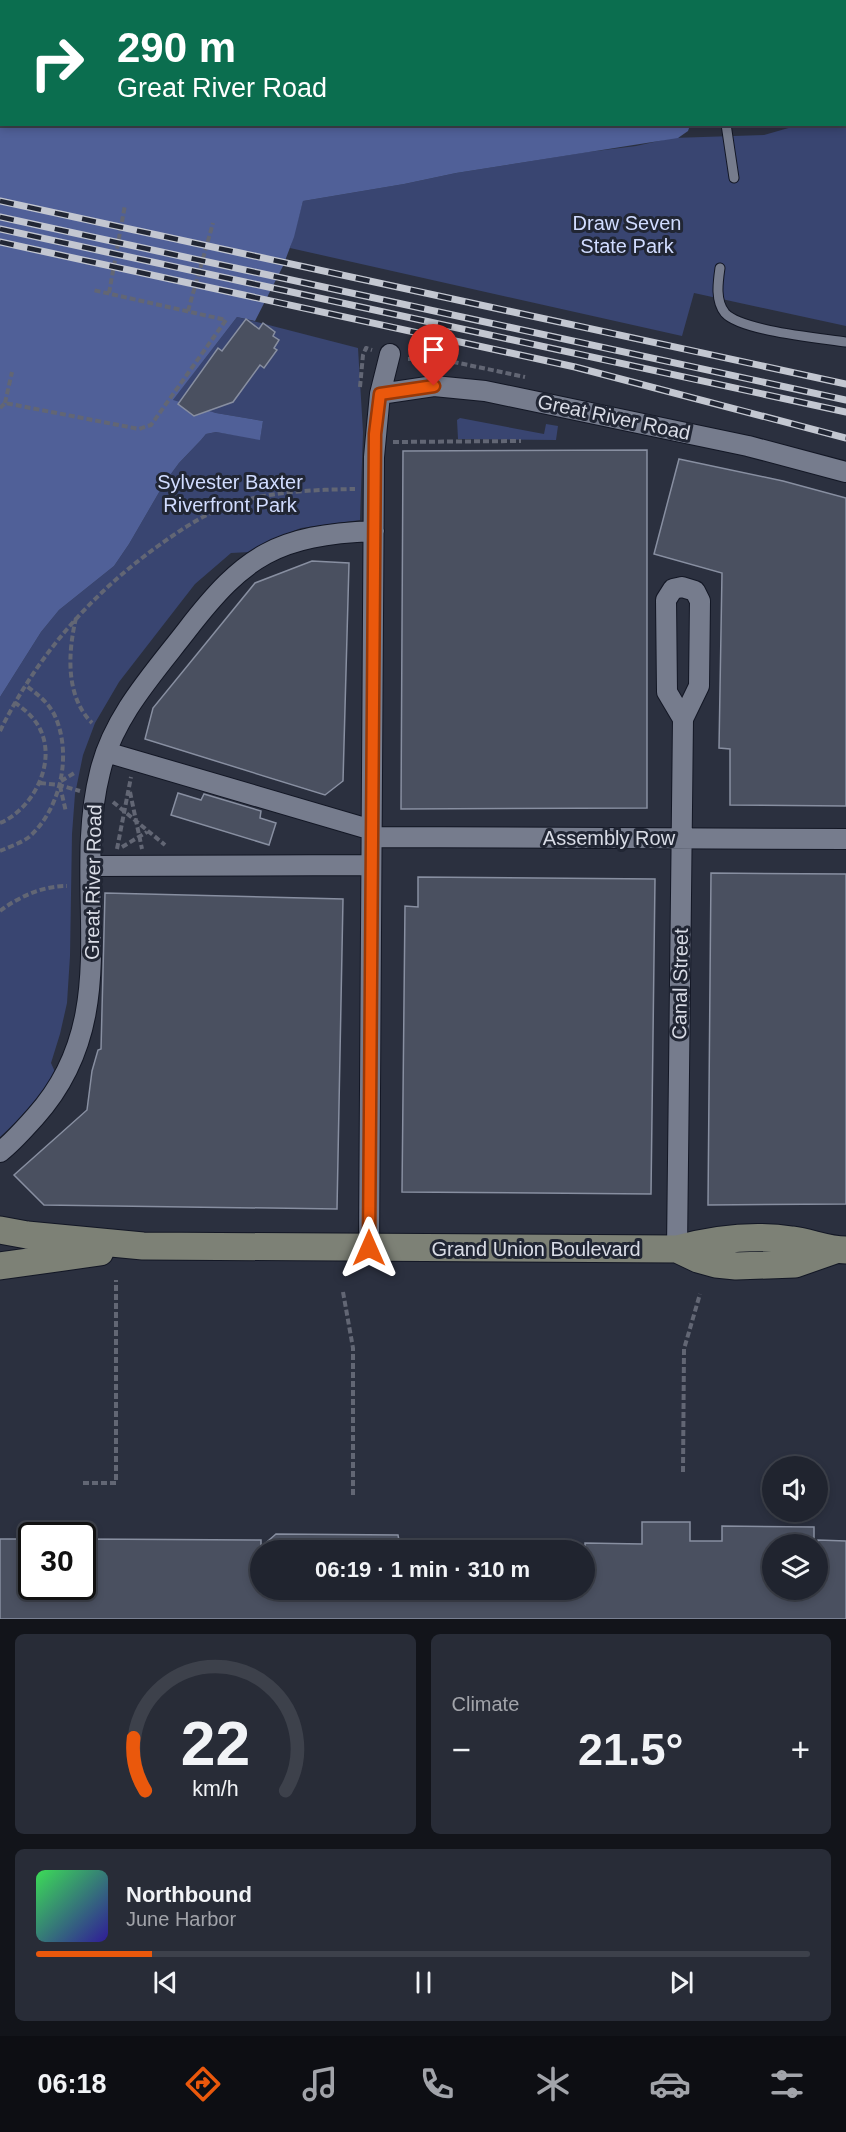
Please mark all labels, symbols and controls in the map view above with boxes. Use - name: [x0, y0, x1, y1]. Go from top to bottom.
- icon: right: [18, 24, 96, 102]
- text: 290 m: [117, 24, 236, 71]
- text: Great River Road: [117, 73, 327, 103]
- park label: Draw Seven State Park: [573, 212, 681, 257]
- pin: [408, 324, 459, 386]
- icon: arrive: [417, 333, 450, 366]
- street label: Great River Road: [536, 390, 692, 444]
- park label: Sylvester Baxter Riverfront Park: [157, 471, 303, 516]
- street label: Great River Road: [81, 804, 105, 960]
- street label: Assembly Row: [543, 827, 676, 849]
- street label: Canal Street: [668, 928, 692, 1040]
- position arrow: [337, 1216, 401, 1280]
- street label: Grand Union Boulevard: [431, 1238, 641, 1260]
- map controls: [762, 1456, 828, 1600]
- button: sound: [762, 1456, 828, 1522]
- speed limit sign: 30: [18, 1522, 96, 1600]
- button: layers: [762, 1534, 828, 1600]
- text: 06:19 · 1 min · 310 m: [315, 1557, 530, 1582]
- text: Climate: [452, 1693, 519, 1715]
- text: 22: [181, 1709, 250, 1778]
- text: 21.5°: [578, 1724, 684, 1775]
- text: −: [452, 1731, 471, 1768]
- text: +: [791, 1731, 810, 1768]
- text: km/h: [192, 1777, 238, 1801]
- text: Northbound: [126, 1882, 252, 1907]
- text: June Harbor: [126, 1908, 236, 1930]
- icon: previous: [149, 1966, 182, 1999]
- icon: pause: [407, 1966, 440, 1999]
- icon: next: [665, 1966, 698, 1999]
- icon: directions: [182, 2063, 224, 2105]
- icon: music: [299, 2063, 341, 2105]
- icon: phone: [416, 2063, 458, 2105]
- icon: climate: [532, 2063, 574, 2105]
- icon: car: [649, 2063, 691, 2105]
- icon: filters: [766, 2063, 808, 2105]
- text: 06:18: [37, 2069, 107, 2099]

